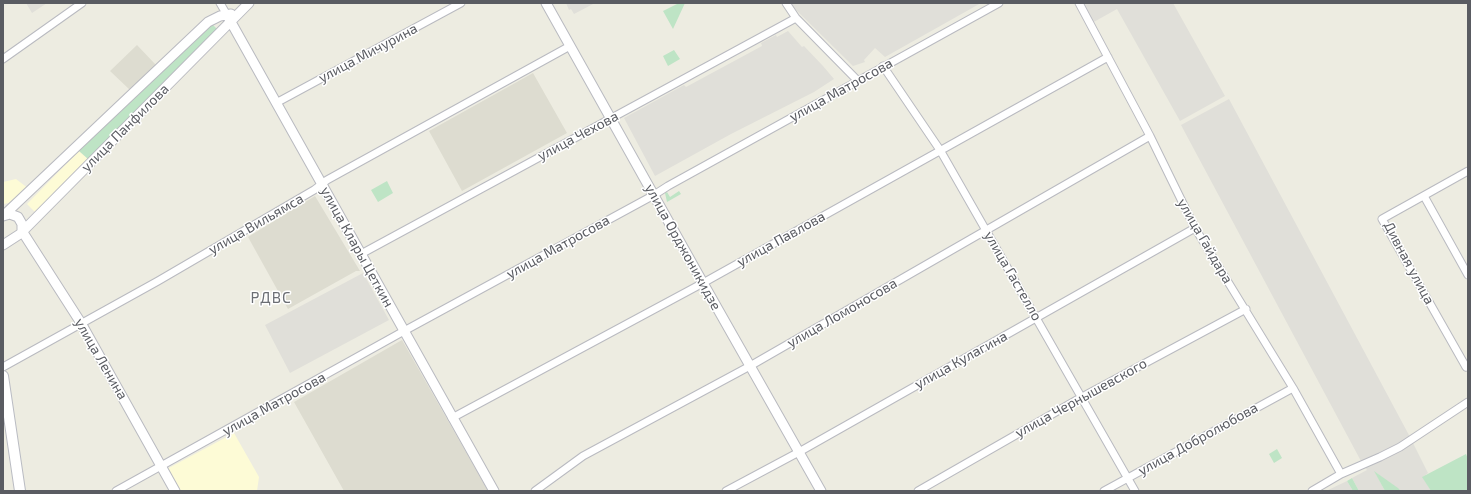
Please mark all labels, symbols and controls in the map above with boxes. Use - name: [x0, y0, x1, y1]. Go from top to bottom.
- street label: улица Мичурина: [316, 20, 420, 86]
- street label: улица Матросова: [786, 55, 896, 125]
- street label: улица Панфилова: [78, 81, 172, 175]
- street label: улица Чехова: [535, 108, 621, 164]
- street label: улица Орджоникидзе: [641, 181, 725, 313]
- street label: улица Клары Цеткин: [317, 184, 397, 310]
- street label: улица Вильямса: [206, 190, 306, 258]
- street label: улица Гайдара: [1174, 195, 1236, 287]
- street label: улица Павлова: [734, 208, 828, 270]
- street label: улица Матросова: [503, 212, 613, 282]
- street label: Дивная улица: [1380, 219, 1438, 307]
- street label: улица Гастелло: [981, 228, 1045, 324]
- street label: улица Ломоносова: [784, 275, 900, 351]
- district label: РДВС: [250, 289, 292, 307]
- street label: улица Ленина: [71, 315, 131, 403]
- street label: улица Кулагина: [912, 328, 1010, 392]
- street label: улица Чернышевского: [1012, 355, 1150, 441]
- street label: улица Матросова: [219, 369, 329, 439]
- street label: улица Добролюбова: [1135, 399, 1261, 479]

